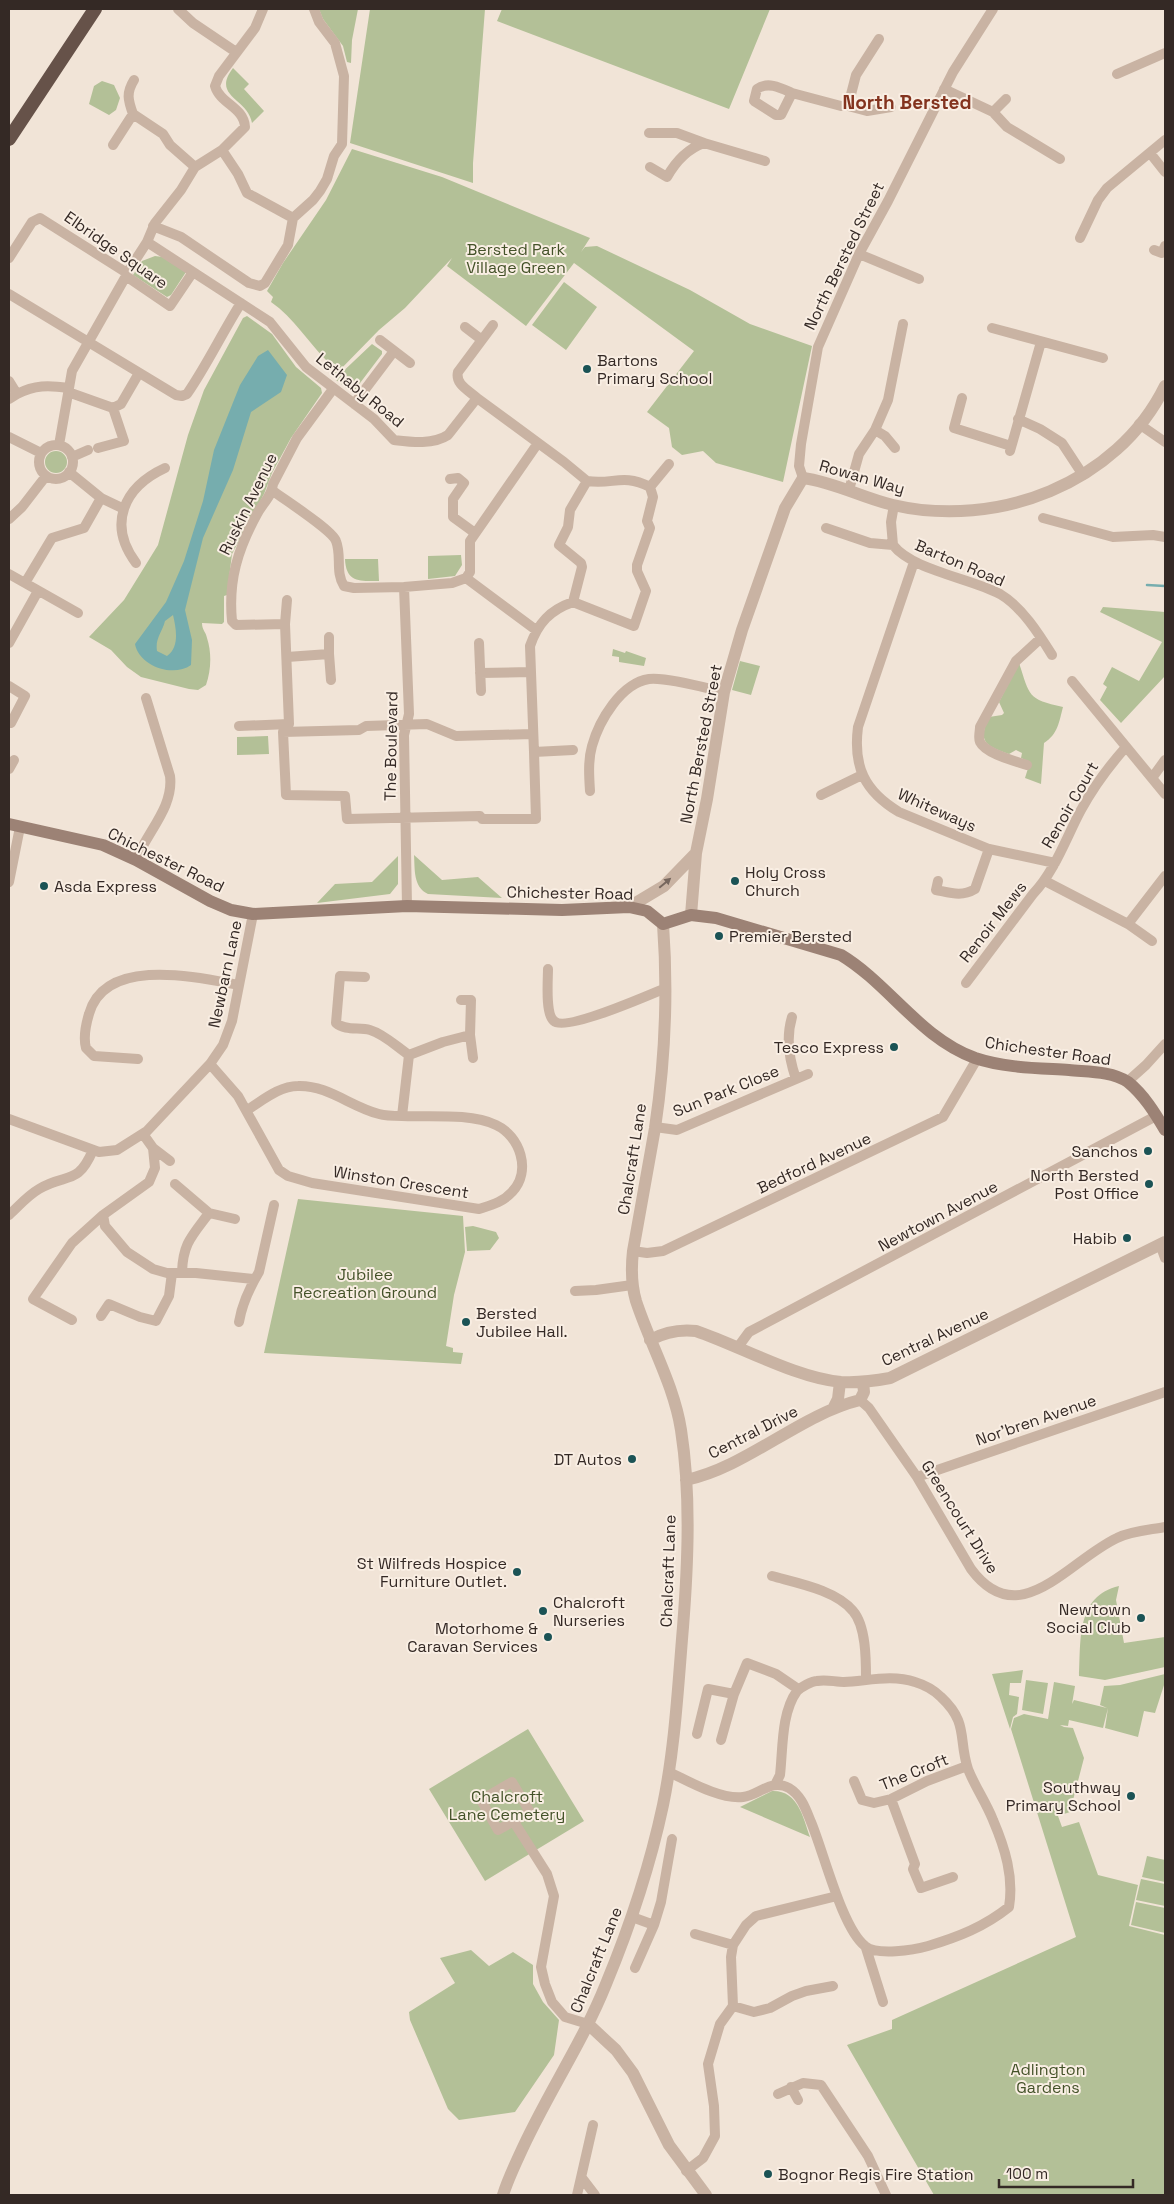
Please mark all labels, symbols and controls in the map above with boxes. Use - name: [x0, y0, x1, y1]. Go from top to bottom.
- district label: North Bersted: [842, 90, 972, 115]
- street label: North Bersted Street: [799, 179, 889, 333]
- street label: Elbridge Square: [60, 207, 172, 293]
- park label: Bersted Park Village Green: [466, 239, 566, 278]
- street label: Lethaby Road: [312, 348, 408, 432]
- place label: Bartons Primary School: [597, 350, 712, 389]
- marker: Bartons Primary School: [581, 363, 593, 375]
- street label: Ruskin Avenue: [214, 449, 282, 559]
- street label: Rowan Way: [817, 455, 907, 499]
- street label: Barton Road: [912, 535, 1008, 591]
- street label: North Bersted Street: [675, 663, 727, 825]
- street label: The Boulevard: [380, 691, 402, 801]
- street label: Renoir Court: [1037, 758, 1103, 852]
- street label: Whiteways: [894, 783, 980, 837]
- street label: Chichester Road: [104, 823, 228, 897]
- place label: Holy Cross Church: [745, 862, 826, 901]
- marker: Holy Cross Church: [729, 875, 741, 887]
- place label: Asda Express: [54, 876, 157, 897]
- street label: Renoir Mews: [955, 877, 1031, 967]
- one-way arrow: [658, 878, 671, 889]
- marker: Asda Express: [38, 880, 50, 892]
- street label: Chichester Road: [506, 881, 634, 905]
- street label: Newbarn Lane: [203, 918, 247, 1030]
- place label: Premier Bersted: [729, 926, 852, 947]
- marker: Premier Bersted: [713, 930, 725, 942]
- street label: Chichester Road: [984, 1032, 1112, 1070]
- place label: Tesco Express: [774, 1037, 884, 1058]
- marker: Tesco Express: [888, 1041, 900, 1053]
- street label: Sun Park Close: [670, 1060, 782, 1122]
- street label: Chalcraft Lane: [613, 1102, 651, 1216]
- street label: Bedford Avenue: [754, 1127, 874, 1199]
- place label: Sanchos: [1071, 1141, 1138, 1162]
- marker: Sanchos: [1142, 1145, 1154, 1157]
- street label: Winston Crescent: [332, 1161, 470, 1203]
- place label: North Bersted Post Office: [1030, 1165, 1139, 1204]
- street label: Newtown Avenue: [875, 1176, 1001, 1256]
- marker: North Bersted Post Office: [1143, 1178, 1155, 1190]
- place label: Habib: [1073, 1228, 1117, 1249]
- marker: Habib: [1121, 1232, 1133, 1244]
- park label: Jubilee Recreation Ground: [293, 1264, 437, 1303]
- place label: Bersted Jubilee Hall.: [476, 1303, 568, 1342]
- street label: Central Avenue: [878, 1303, 992, 1371]
- marker: Bersted Jubilee Hall.: [460, 1316, 472, 1328]
- street label: Nor'bren Avenue: [973, 1390, 1099, 1450]
- street label: Central Drive: [705, 1400, 801, 1464]
- place label: DT Autos: [554, 1449, 622, 1470]
- marker: DT Autos: [626, 1453, 638, 1465]
- street label: Greencourt Drive: [917, 1456, 1003, 1578]
- street label: Chalcraft Lane: [656, 1514, 680, 1628]
- place label: St Wilfreds Hospice Furniture Outlet.: [357, 1553, 507, 1592]
- marker: St Wilfreds Hospice Furniture Outlet.: [511, 1566, 523, 1578]
- place label: Chalcroft Nurseries: [553, 1592, 625, 1631]
- place label: Newtown Social Club: [1046, 1599, 1131, 1638]
- marker: Chalcroft Nurseries: [537, 1605, 549, 1617]
- marker: Newtown Social Club: [1135, 1612, 1147, 1624]
- place label: Motorhome & Caravan Services: [407, 1618, 538, 1657]
- marker: Motorhome & Caravan Services: [542, 1631, 554, 1643]
- street label: The Croft: [876, 1749, 952, 1795]
- place label: Southway Primary School: [1006, 1777, 1121, 1816]
- park label: Chalcroft Lane Cemetery: [449, 1786, 565, 1825]
- marker: Southway Primary School: [1125, 1790, 1137, 1802]
- street label: Chalcraft Lane: [565, 1904, 627, 2016]
- park label: Adlington Gardens: [1010, 2059, 1086, 2098]
- scale bar: [999, 2156, 1133, 2188]
- place label: Bognor Regis Fire Station: [778, 2164, 974, 2185]
- text: 100 m: [1006, 2164, 1048, 2183]
- marker: Bognor Regis Fire Station: [762, 2168, 774, 2180]

